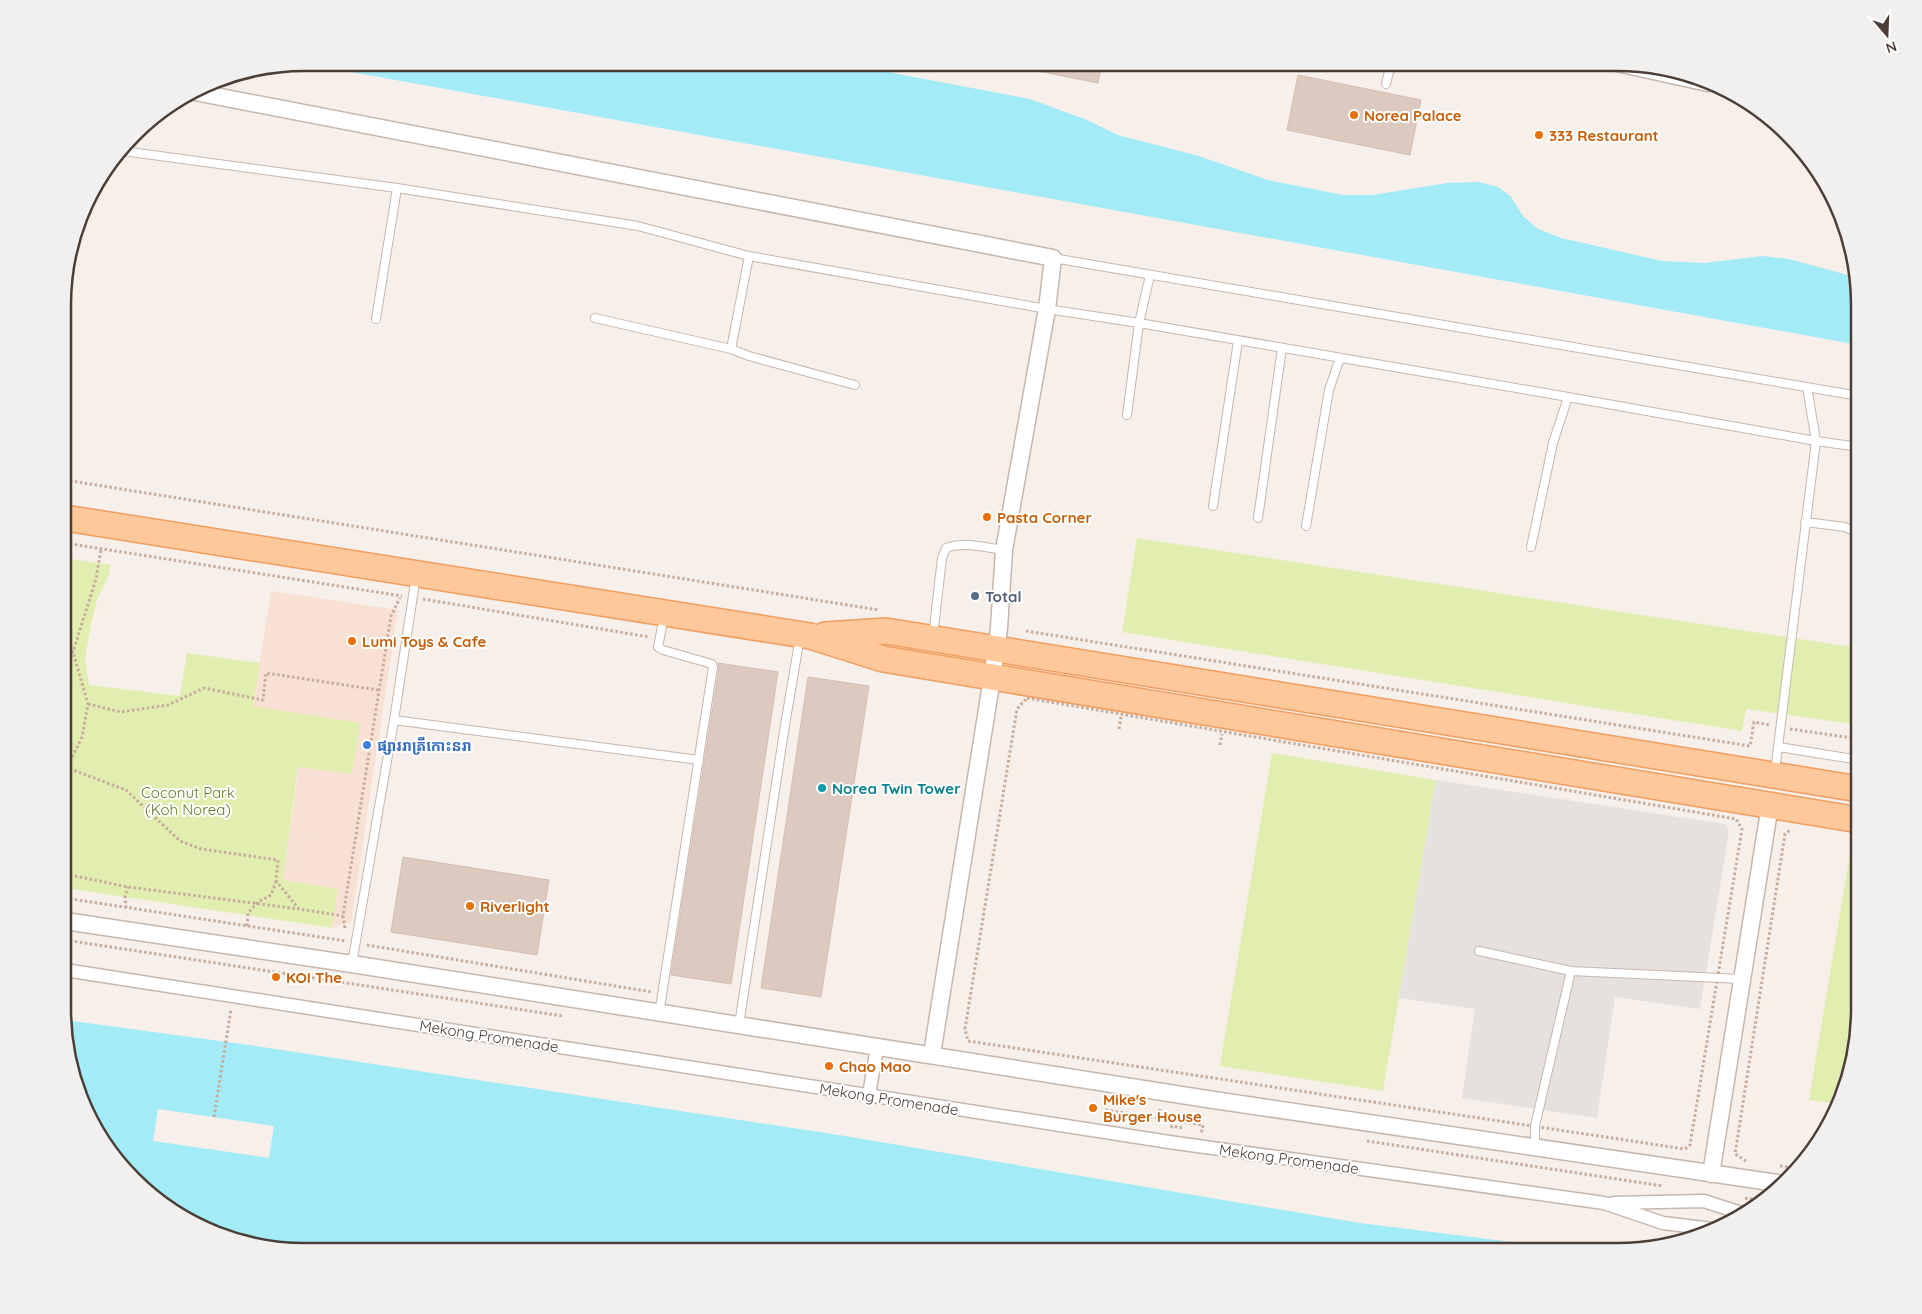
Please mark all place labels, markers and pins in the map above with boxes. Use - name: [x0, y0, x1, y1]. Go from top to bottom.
- place label: Norea Palace: [1364, 106, 1462, 125]
- marker: Norea Palace: [1348, 109, 1360, 121]
- place label: 333 Restaurant: [1549, 126, 1659, 145]
- marker: 333 Restaurant: [1533, 129, 1545, 141]
- place label: Pasta Corner: [997, 508, 1092, 527]
- marker: Pasta Corner: [981, 511, 993, 523]
- place label: Total: [985, 587, 1022, 606]
- marker: Total: [969, 590, 981, 602]
- place label: Lumi Toys & Cafe: [362, 632, 487, 651]
- marker: Lumi Toys & Cafe: [346, 635, 358, 647]
- place label: ផ្សាររាត្រីកោះនរា: [377, 736, 472, 755]
- marker: ផ្សាររាត្រីកោះនរា: [361, 739, 373, 751]
- place label: Norea Twin Tower: [832, 779, 961, 798]
- marker: Norea Twin Tower: [816, 782, 828, 794]
- place label: Riverlight: [480, 897, 550, 916]
- marker: Riverlight: [464, 900, 476, 912]
- place label: KOI The: [286, 968, 342, 987]
- marker: KOI The: [270, 971, 282, 983]
- place label: Chao Mao: [839, 1057, 911, 1076]
- marker: Chao Mao: [823, 1060, 835, 1072]
- place label: Mike's Burger House: [1103, 1090, 1202, 1126]
- marker: Mike's Burger House: [1087, 1102, 1099, 1114]

